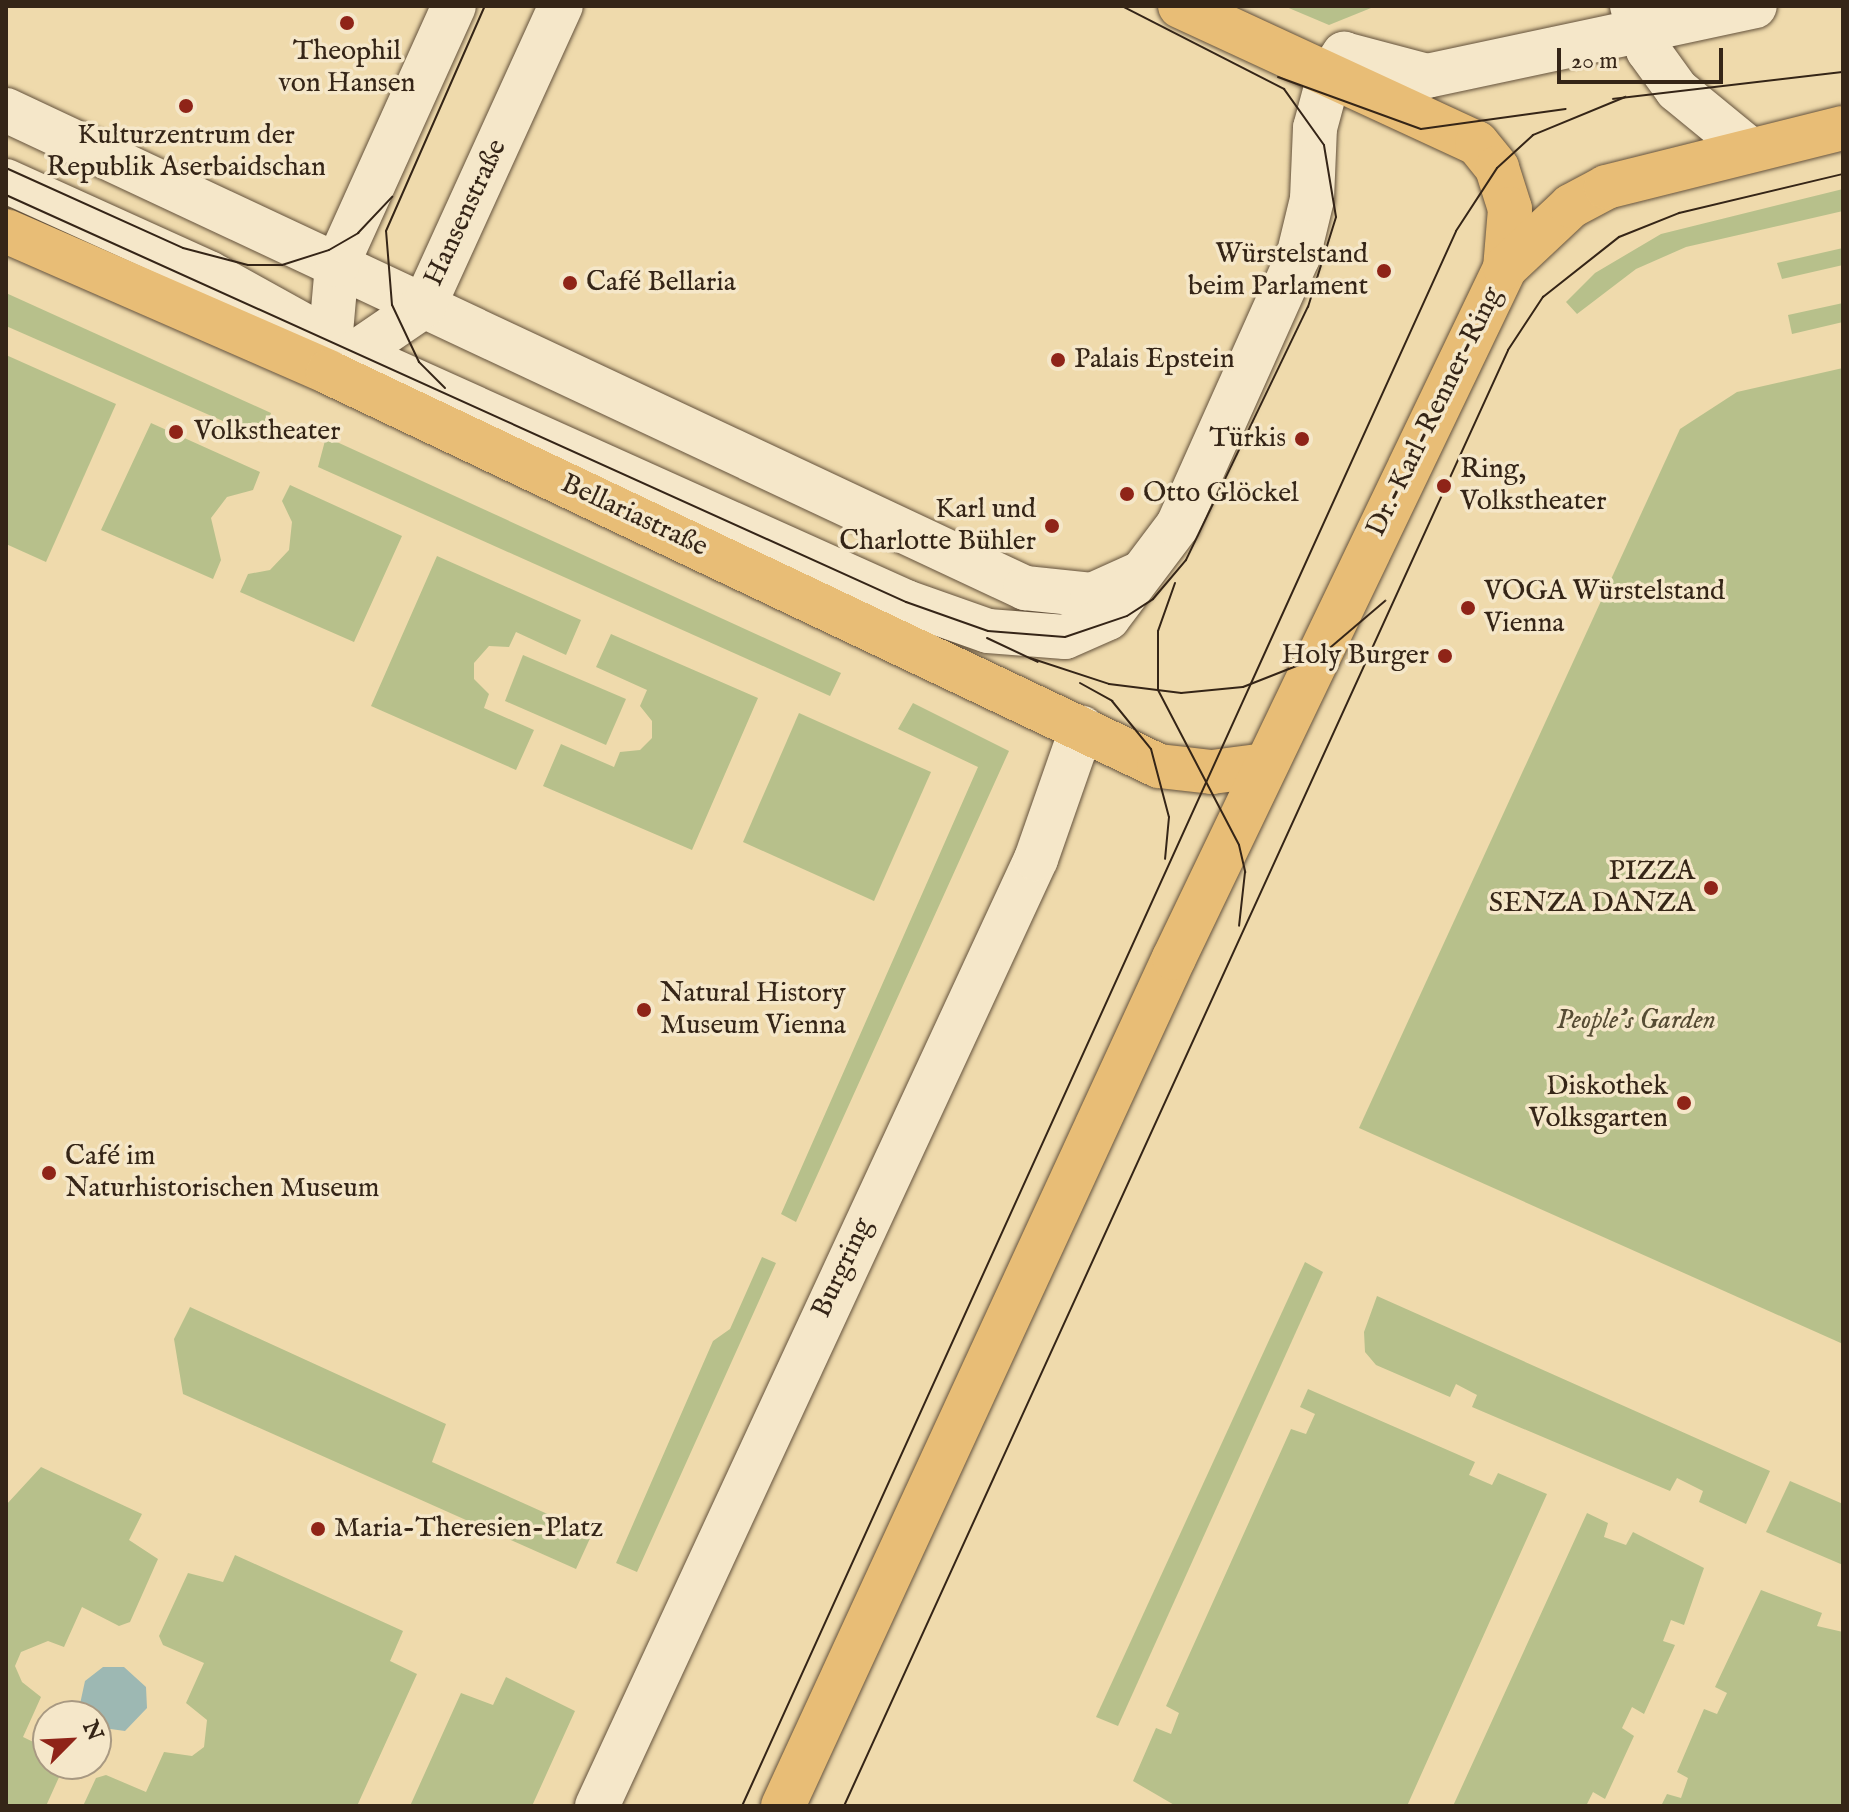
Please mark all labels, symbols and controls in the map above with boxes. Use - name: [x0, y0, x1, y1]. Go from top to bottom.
- marker: Theophil von Hansen: [338, 14, 356, 32]
- scale bar: [1561, 32, 1727, 82]
- place label: Theophil von Hansen: [279, 35, 415, 101]
- text: 20 m: [1571, 46, 1618, 77]
- marker: Kulturzentrum der Republik Aserbaidschan: [177, 97, 195, 115]
- place label: Kulturzentrum der Republik Aserbaidschan: [46, 119, 326, 185]
- street label: Hansenstraße: [417, 134, 515, 292]
- place label: Würstelstand beim Parlament: [1188, 238, 1368, 304]
- marker: Würstelstand beim Parlament: [1375, 262, 1393, 280]
- place label: Café Bellaria: [586, 266, 736, 300]
- marker: Café Bellaria: [561, 274, 579, 292]
- street label: Dr.-Karl-Renner-Ring: [1360, 282, 1510, 542]
- place label: Palais Epstein: [1074, 343, 1235, 377]
- marker: Palais Epstein: [1049, 351, 1067, 369]
- place label: Volkstheater: [194, 415, 340, 449]
- marker: Volkstheater: [165, 421, 187, 443]
- place label: Türkis: [1209, 422, 1286, 456]
- marker: Türkis: [1293, 430, 1311, 448]
- place label: Ring, Volkstheater: [1460, 453, 1606, 519]
- street label: Bellariastraße: [555, 467, 713, 565]
- place label: Otto Glöckel: [1143, 477, 1299, 511]
- marker: Ring, Volkstheater: [1435, 477, 1453, 495]
- marker: Otto Glöckel: [1118, 485, 1136, 503]
- place label: Karl und Charlotte Bühler: [839, 493, 1036, 559]
- marker: Karl und Charlotte Bühler: [1043, 517, 1061, 535]
- place label: VOGA Würstelstand Vienna: [1484, 575, 1725, 641]
- marker: VOGA Würstelstand Vienna: [1459, 599, 1477, 617]
- place label: Holy Burger: [1282, 639, 1429, 673]
- marker: Holy Burger: [1436, 647, 1454, 665]
- place label: PIZZA SENZA DANZA: [1489, 855, 1695, 921]
- marker: PIZZA SENZA DANZA: [1702, 879, 1720, 897]
- place label: Natural History Museum Vienna: [660, 977, 846, 1043]
- marker: Natural History Museum Vienna: [635, 1001, 653, 1019]
- park label: People's Garden: [1556, 1004, 1716, 1038]
- place label: Diskothek Volksgarten: [1529, 1070, 1668, 1136]
- marker: Diskothek Volksgarten: [1675, 1094, 1693, 1112]
- place label: Café im Naturhistorischen Museum: [65, 1140, 379, 1206]
- marker: Café im Naturhistorischen Museum: [40, 1164, 58, 1182]
- street label: Burgring: [805, 1213, 881, 1323]
- place label: Maria-Theresien-Platz: [334, 1512, 603, 1546]
- marker: Maria-Theresien-Platz: [309, 1520, 327, 1538]
- north arrow: [32, 1700, 112, 1780]
- text: N: [75, 1717, 109, 1745]

